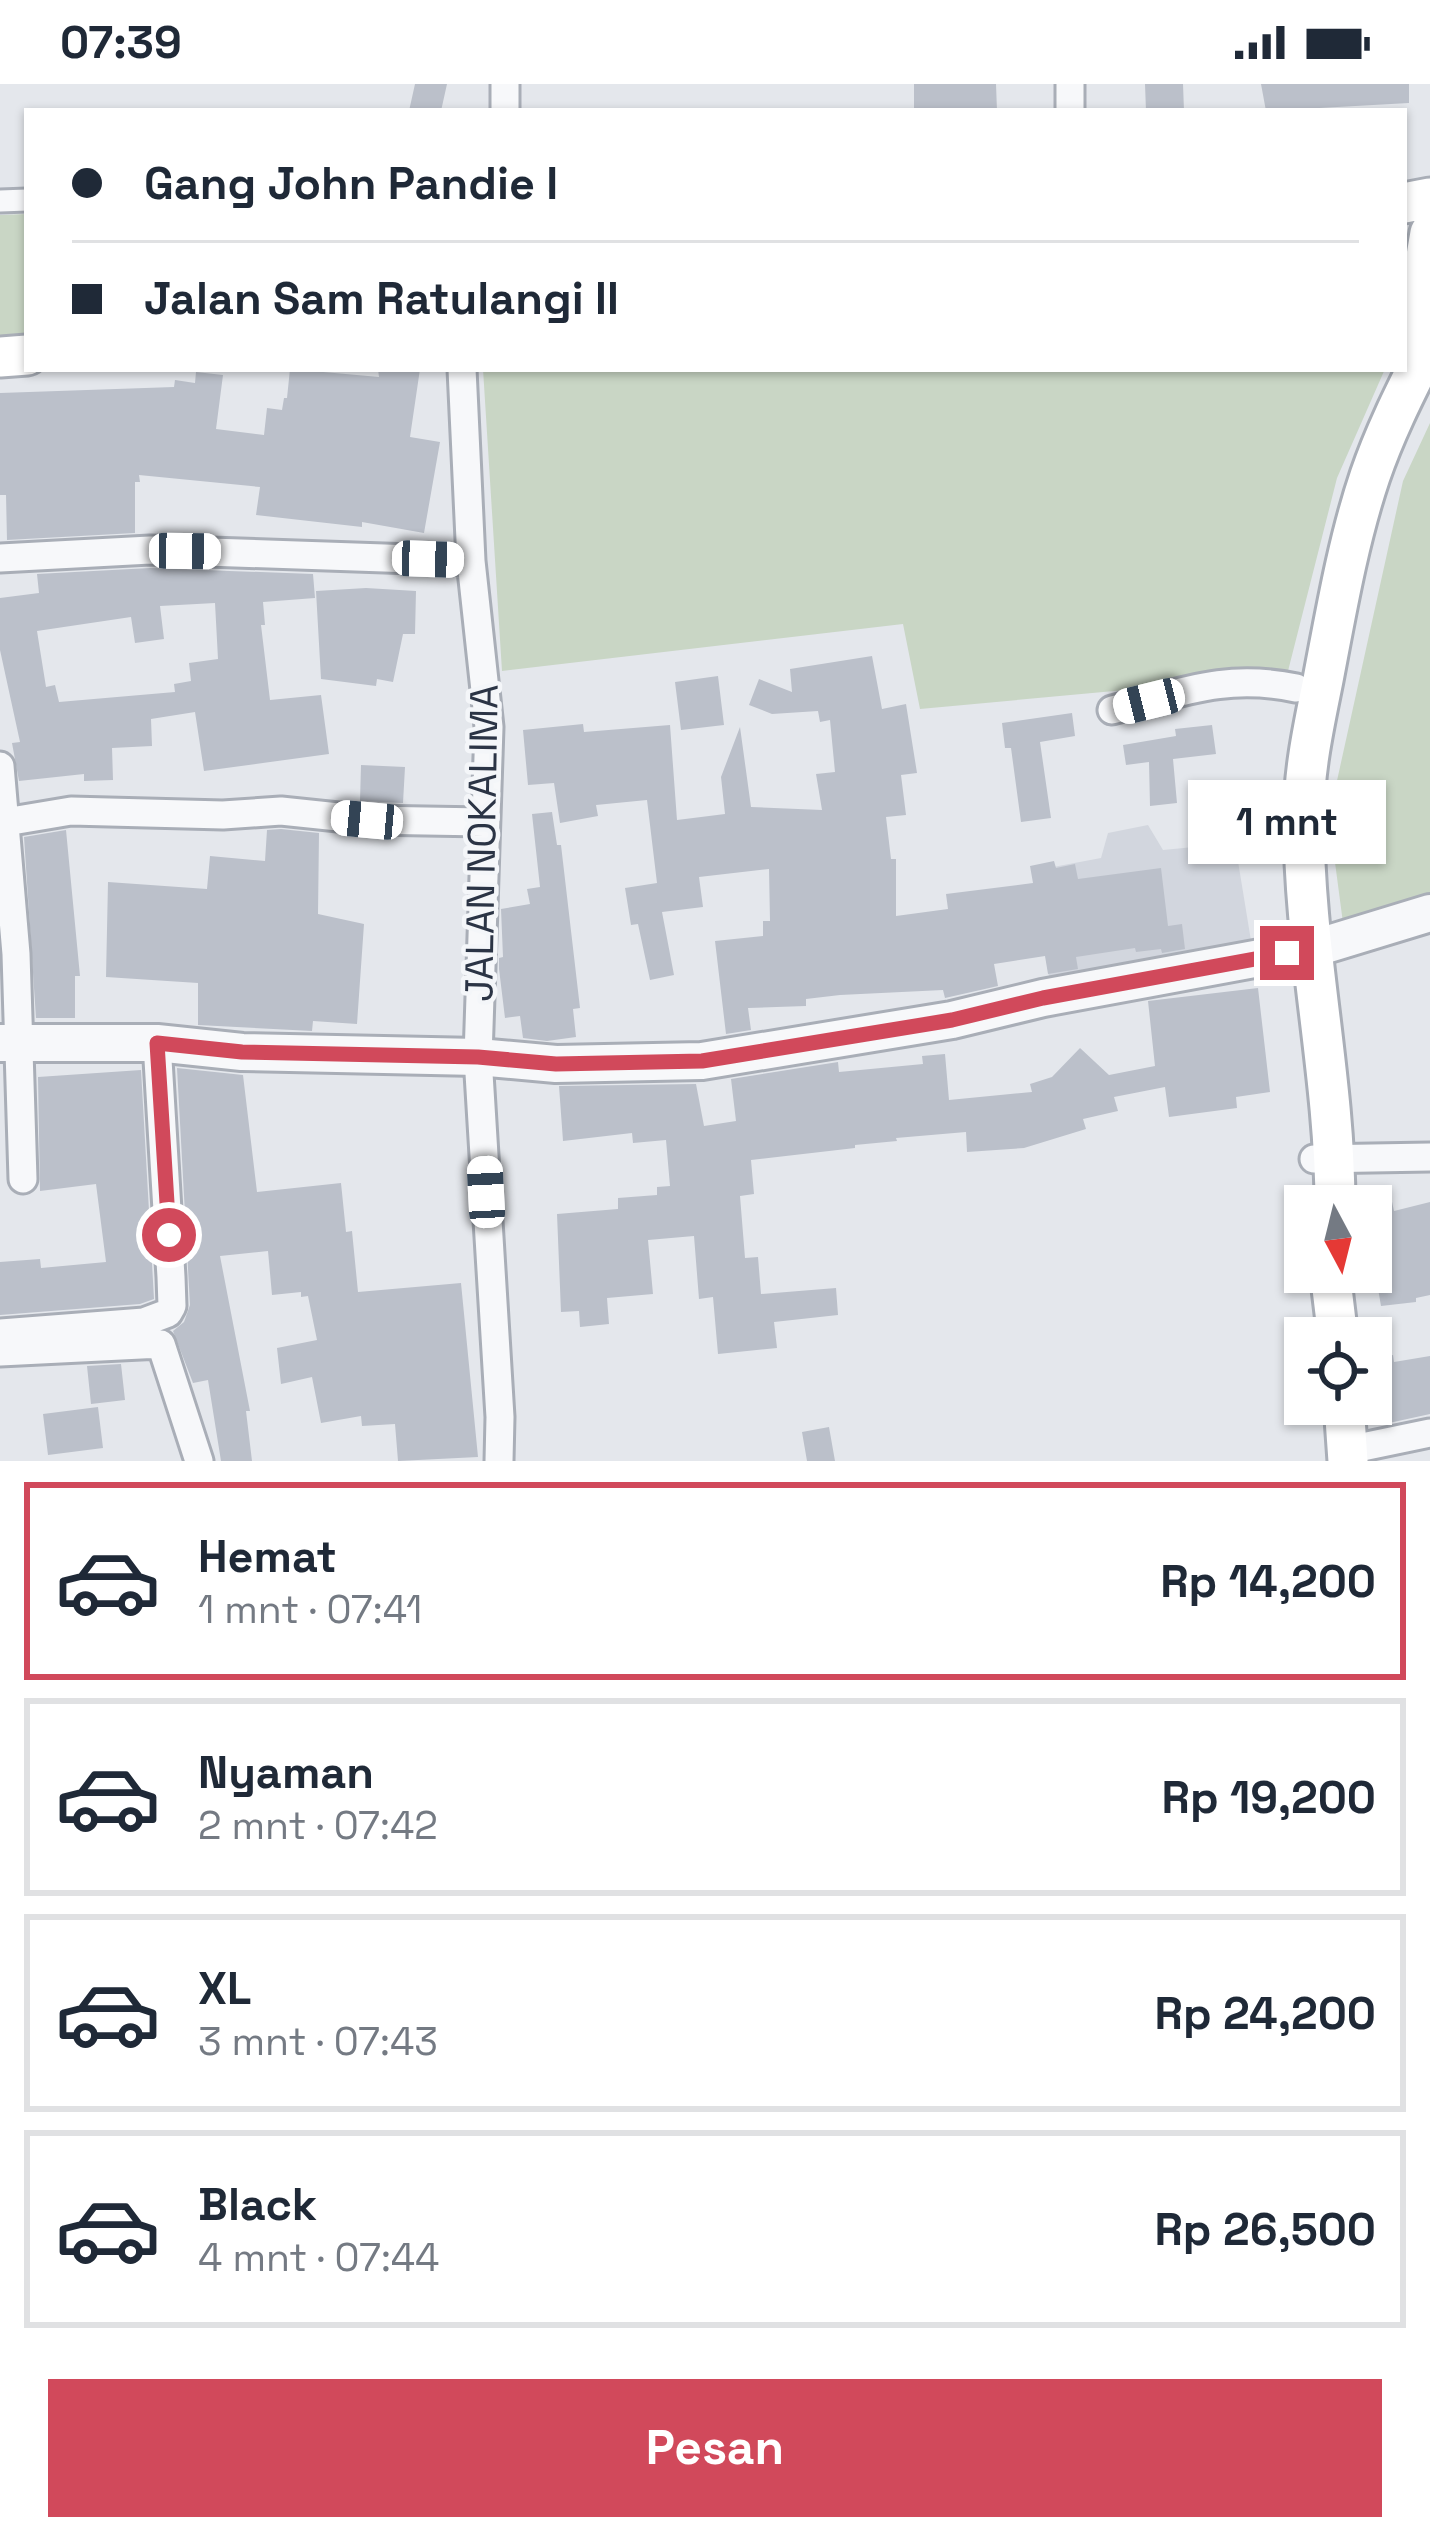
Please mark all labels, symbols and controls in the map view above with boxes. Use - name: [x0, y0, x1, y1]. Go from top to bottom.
- text: 07:39: [60, 14, 182, 71]
- text: Gang John Pandie I: [144, 155, 558, 212]
- text: Jalan Sam Ratulangi II: [144, 270, 619, 327]
- car: [149, 532, 221, 570]
- car: [391, 540, 465, 578]
- car: [1110, 675, 1188, 727]
- street label: JALAN NOKALIMA: [454, 684, 509, 1002]
- callout: 1 mnt: [1188, 779, 1386, 863]
- text: 1 mnt: [1236, 797, 1338, 846]
- car: [330, 799, 404, 841]
- route end: [1260, 926, 1314, 980]
- car: [466, 1155, 506, 1229]
- north arrow: [1284, 1185, 1392, 1293]
- map controls: [1284, 1185, 1392, 1425]
- route start: [142, 1208, 196, 1262]
- button: locate: [1284, 1317, 1392, 1425]
- icon: car: [54, 1527, 162, 1635]
- text: Hemat: [198, 1528, 337, 1585]
- text: Rp 14,200: [1160, 1553, 1376, 1610]
- text: 1 mnt · 07:41: [198, 1585, 422, 1634]
- icon: car: [54, 1743, 162, 1851]
- text: Nyaman: [198, 1744, 374, 1801]
- text: Rp 19,200: [1161, 1769, 1376, 1826]
- text: 2 mnt · 07:42: [198, 1801, 438, 1850]
- icon: car: [54, 1959, 162, 2067]
- text: XL: [198, 1960, 251, 2017]
- text: Rp 24,200: [1155, 1985, 1376, 2042]
- text: 3 mnt · 07:43: [198, 2017, 438, 2066]
- icon: car: [54, 2175, 162, 2283]
- text: Black: [198, 2176, 317, 2233]
- text: Rp 26,500: [1154, 2201, 1376, 2258]
- text: 4 mnt · 07:44: [198, 2233, 440, 2282]
- button: Pesan: [48, 2379, 1382, 2517]

